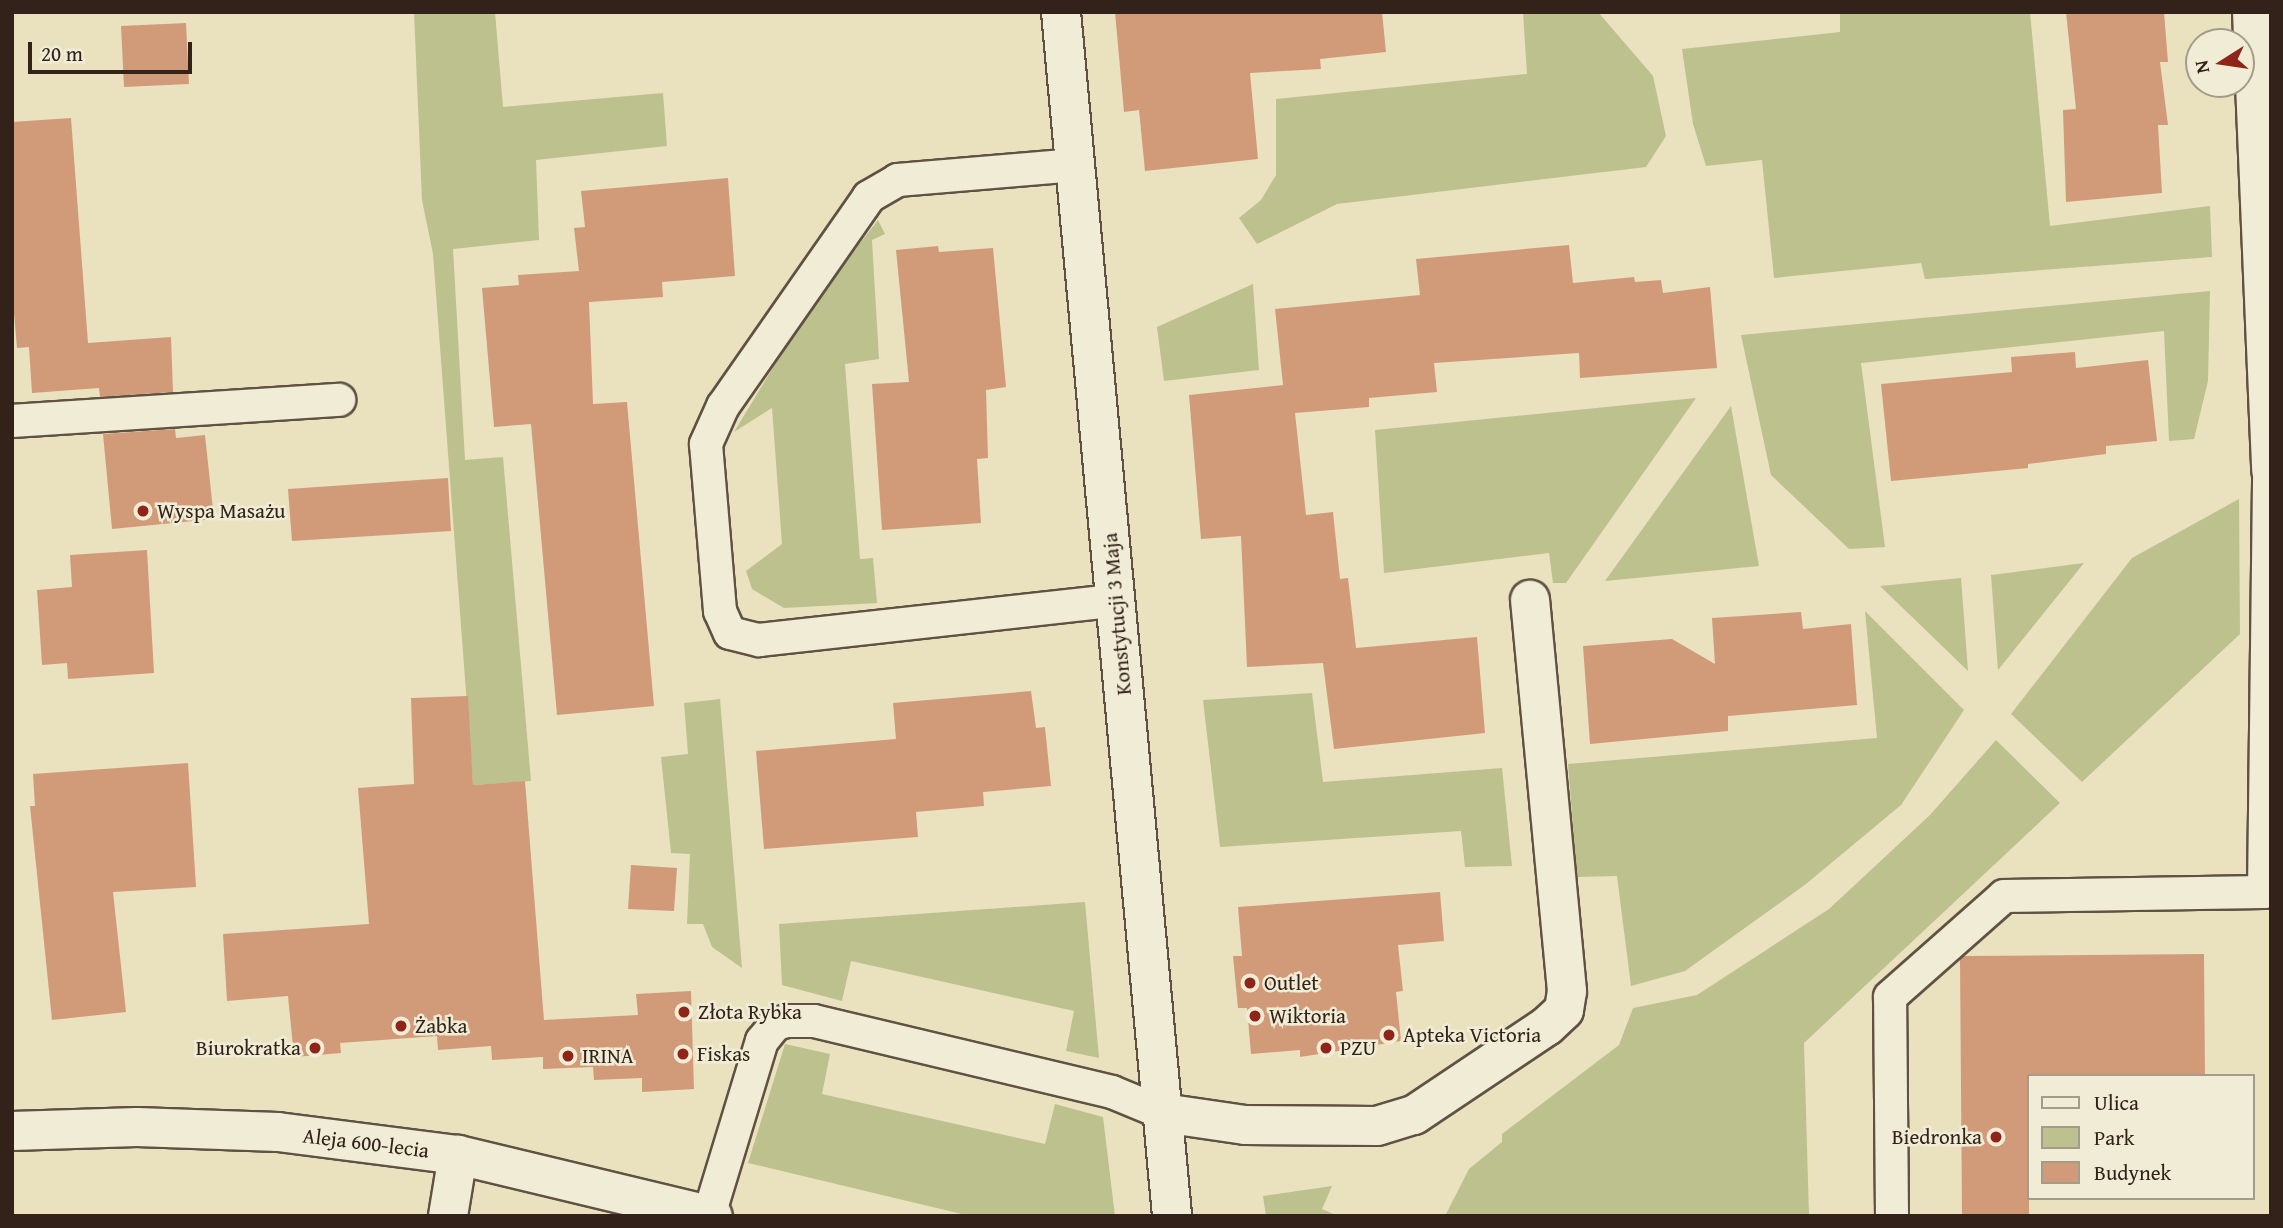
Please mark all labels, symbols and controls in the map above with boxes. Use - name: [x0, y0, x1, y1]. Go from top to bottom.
- scale bar: [32, 28, 196, 72]
- north arrow: [2185, 28, 2255, 98]
- text: 20 m: [41, 38, 83, 69]
- text: N: [2186, 58, 2216, 76]
- place label: Wyspa Masażu: [157, 498, 285, 524]
- marker: Wyspa Masażu: [135, 503, 151, 519]
- street label: Konstytucji 3 Maja: [1097, 532, 1137, 696]
- place label: Outlet: [1264, 970, 1319, 996]
- marker: Outlet: [1242, 975, 1258, 991]
- place label: Złota Rybka: [698, 999, 802, 1025]
- place label: Wiktoria: [1269, 1003, 1346, 1029]
- marker: Złota Rybka: [676, 1004, 692, 1020]
- marker: Wiktoria: [1247, 1008, 1263, 1024]
- place label: Żabka: [415, 1013, 468, 1039]
- marker: Żabka: [393, 1018, 409, 1034]
- place label: Apteka Victoria: [1403, 1022, 1541, 1048]
- marker: Apteka Victoria: [1381, 1027, 1397, 1043]
- place label: Biurokratka: [196, 1035, 301, 1061]
- place label: PZU: [1340, 1035, 1376, 1061]
- marker: Biurokratka: [307, 1040, 323, 1056]
- marker: PZU: [1318, 1040, 1334, 1056]
- place label: Fiskas: [697, 1041, 750, 1067]
- place label: IRINA: [582, 1043, 633, 1069]
- marker: Fiskas: [675, 1046, 691, 1062]
- marker: IRINA: [560, 1048, 576, 1064]
- legend: [2028, 1074, 2255, 1200]
- text: Ulica: [2094, 1087, 2139, 1118]
- text: Park: [2094, 1122, 2135, 1153]
- street label: Aleja 600-lecia: [301, 1123, 431, 1163]
- place label: Biedronka: [1892, 1124, 1982, 1150]
- marker: Biedronka: [1988, 1129, 2004, 1145]
- text: Budynek: [2094, 1157, 2171, 1188]

